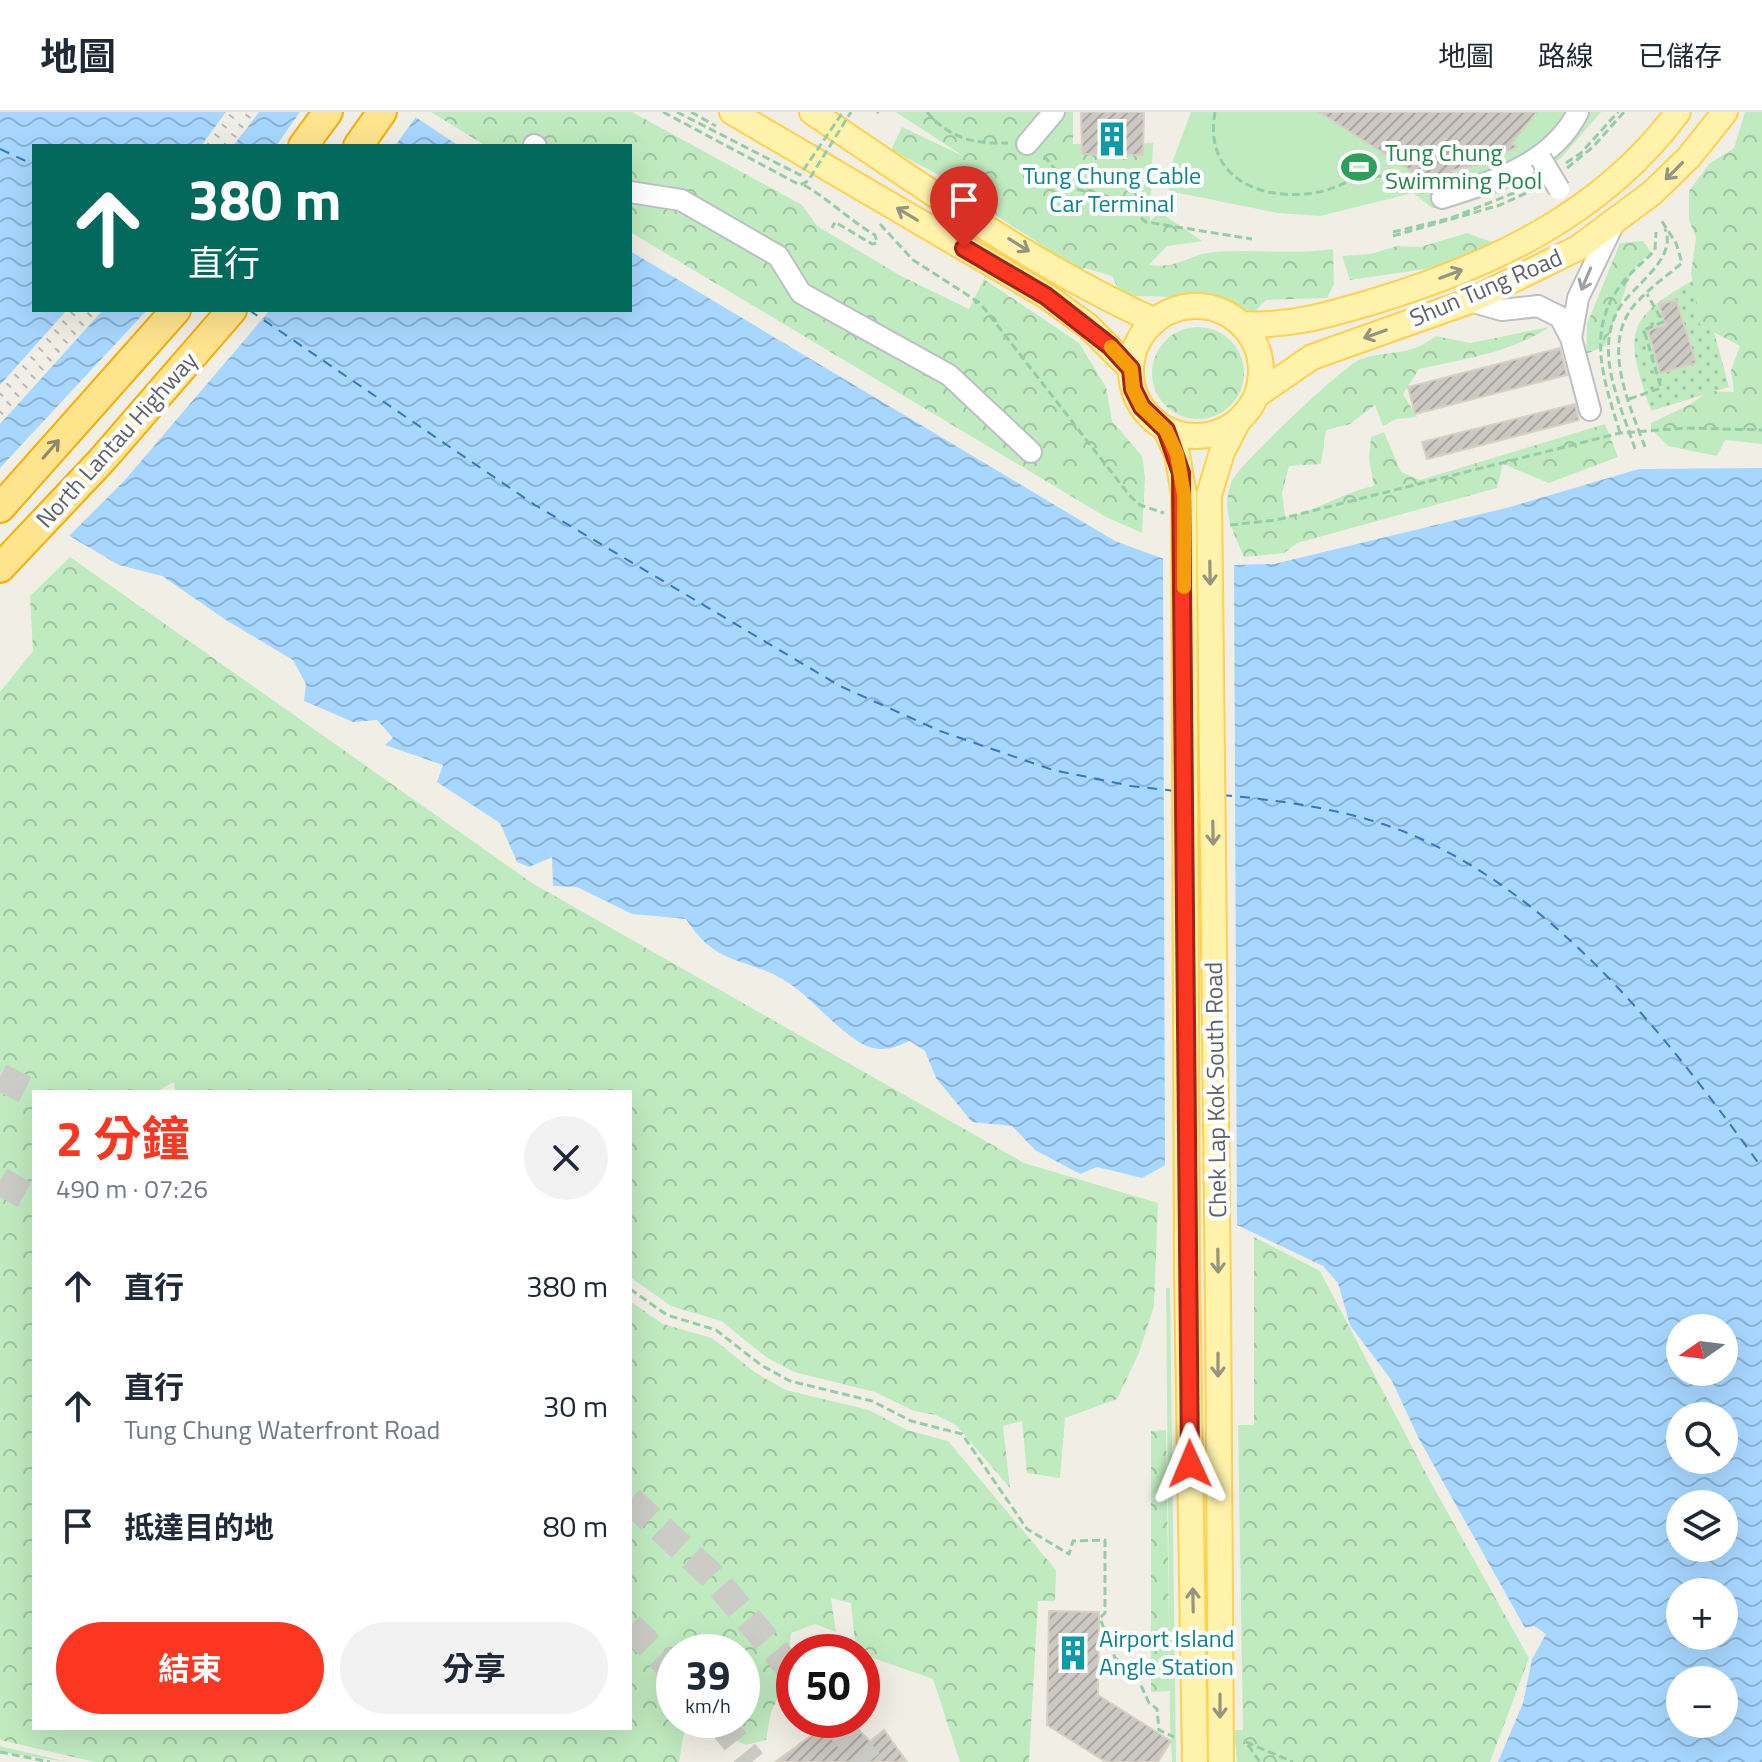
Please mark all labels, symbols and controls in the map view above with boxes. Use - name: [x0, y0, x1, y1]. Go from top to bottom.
- text: 地圖: [40, 27, 116, 85]
- text: 地圖: [1438, 34, 1494, 77]
- text: 路線: [1538, 34, 1594, 77]
- text: 已儲存: [1638, 34, 1722, 77]
- building icon: Tung Chung Cable Car Terminal: [1093, 120, 1131, 158]
- place label: Tung Chung Swimming Pool: [1385, 134, 1542, 198]
- sports icon: Tung Chung Swimming Pool: [1340, 148, 1378, 186]
- text: 380 m: [188, 157, 341, 242]
- place label: Tung Chung Cable Car Terminal: [1023, 157, 1201, 221]
- one-way arrow: [1665, 161, 1684, 181]
- pin: [930, 166, 998, 248]
- icon: ahead: [56, 176, 160, 280]
- icon: arrive: [942, 178, 986, 222]
- one-way arrow: [896, 206, 919, 222]
- text: 直行: [188, 235, 260, 290]
- one-way arrow: [1007, 237, 1030, 253]
- street label: Shun Tung Road: [1404, 239, 1567, 335]
- one-way arrow: [1438, 266, 1463, 280]
- one-way arrow: [1577, 267, 1592, 291]
- one-way arrow: [1364, 328, 1388, 342]
- street label: North Lantau Highway: [27, 343, 206, 536]
- one-way arrow: [42, 439, 60, 459]
- one-way arrow: [1202, 559, 1218, 586]
- one-way arrow: [1205, 819, 1221, 846]
- street label: Chek Lap Kok South Road: [1195, 962, 1235, 1218]
- text: 2 分鐘: [56, 1102, 189, 1175]
- button: close: [524, 1116, 608, 1200]
- text: 490 m · 07:26: [56, 1169, 208, 1208]
- one-way arrow: [1210, 1247, 1226, 1274]
- text: 380 m: [526, 1263, 608, 1309]
- icon: ahead: [56, 1264, 100, 1308]
- text: 直行: [124, 1264, 184, 1310]
- north arrow: [1666, 1314, 1738, 1386]
- map controls: [1666, 1314, 1738, 1738]
- one-way arrow: [1210, 1351, 1226, 1378]
- text: 直行: [124, 1364, 184, 1410]
- text: 30 m: [543, 1383, 608, 1429]
- icon: ahead: [56, 1384, 100, 1428]
- button: search: [1666, 1402, 1738, 1474]
- text: Tung Chung Waterfront Road: [124, 1410, 440, 1449]
- position arrow: [1148, 1422, 1232, 1506]
- button: layers: [1666, 1490, 1738, 1562]
- text: 80 m: [543, 1503, 608, 1549]
- icon: arrive: [56, 1504, 100, 1548]
- text: 抵達目的地: [124, 1504, 274, 1550]
- button: +: [1666, 1578, 1738, 1650]
- one-way arrow: [1185, 1587, 1200, 1614]
- place label: Airport Island Angle Station: [1099, 1620, 1234, 1684]
- button: 結束: [56, 1622, 324, 1714]
- button: 分享: [340, 1622, 608, 1714]
- speed limit sign: 50: [776, 1634, 880, 1738]
- building icon: Airport Island Angle Station: [1054, 1634, 1092, 1672]
- text: 39: [686, 1645, 730, 1706]
- button: −: [1666, 1666, 1738, 1738]
- text: km/h: [685, 1690, 731, 1721]
- one-way arrow: [1212, 1692, 1228, 1719]

